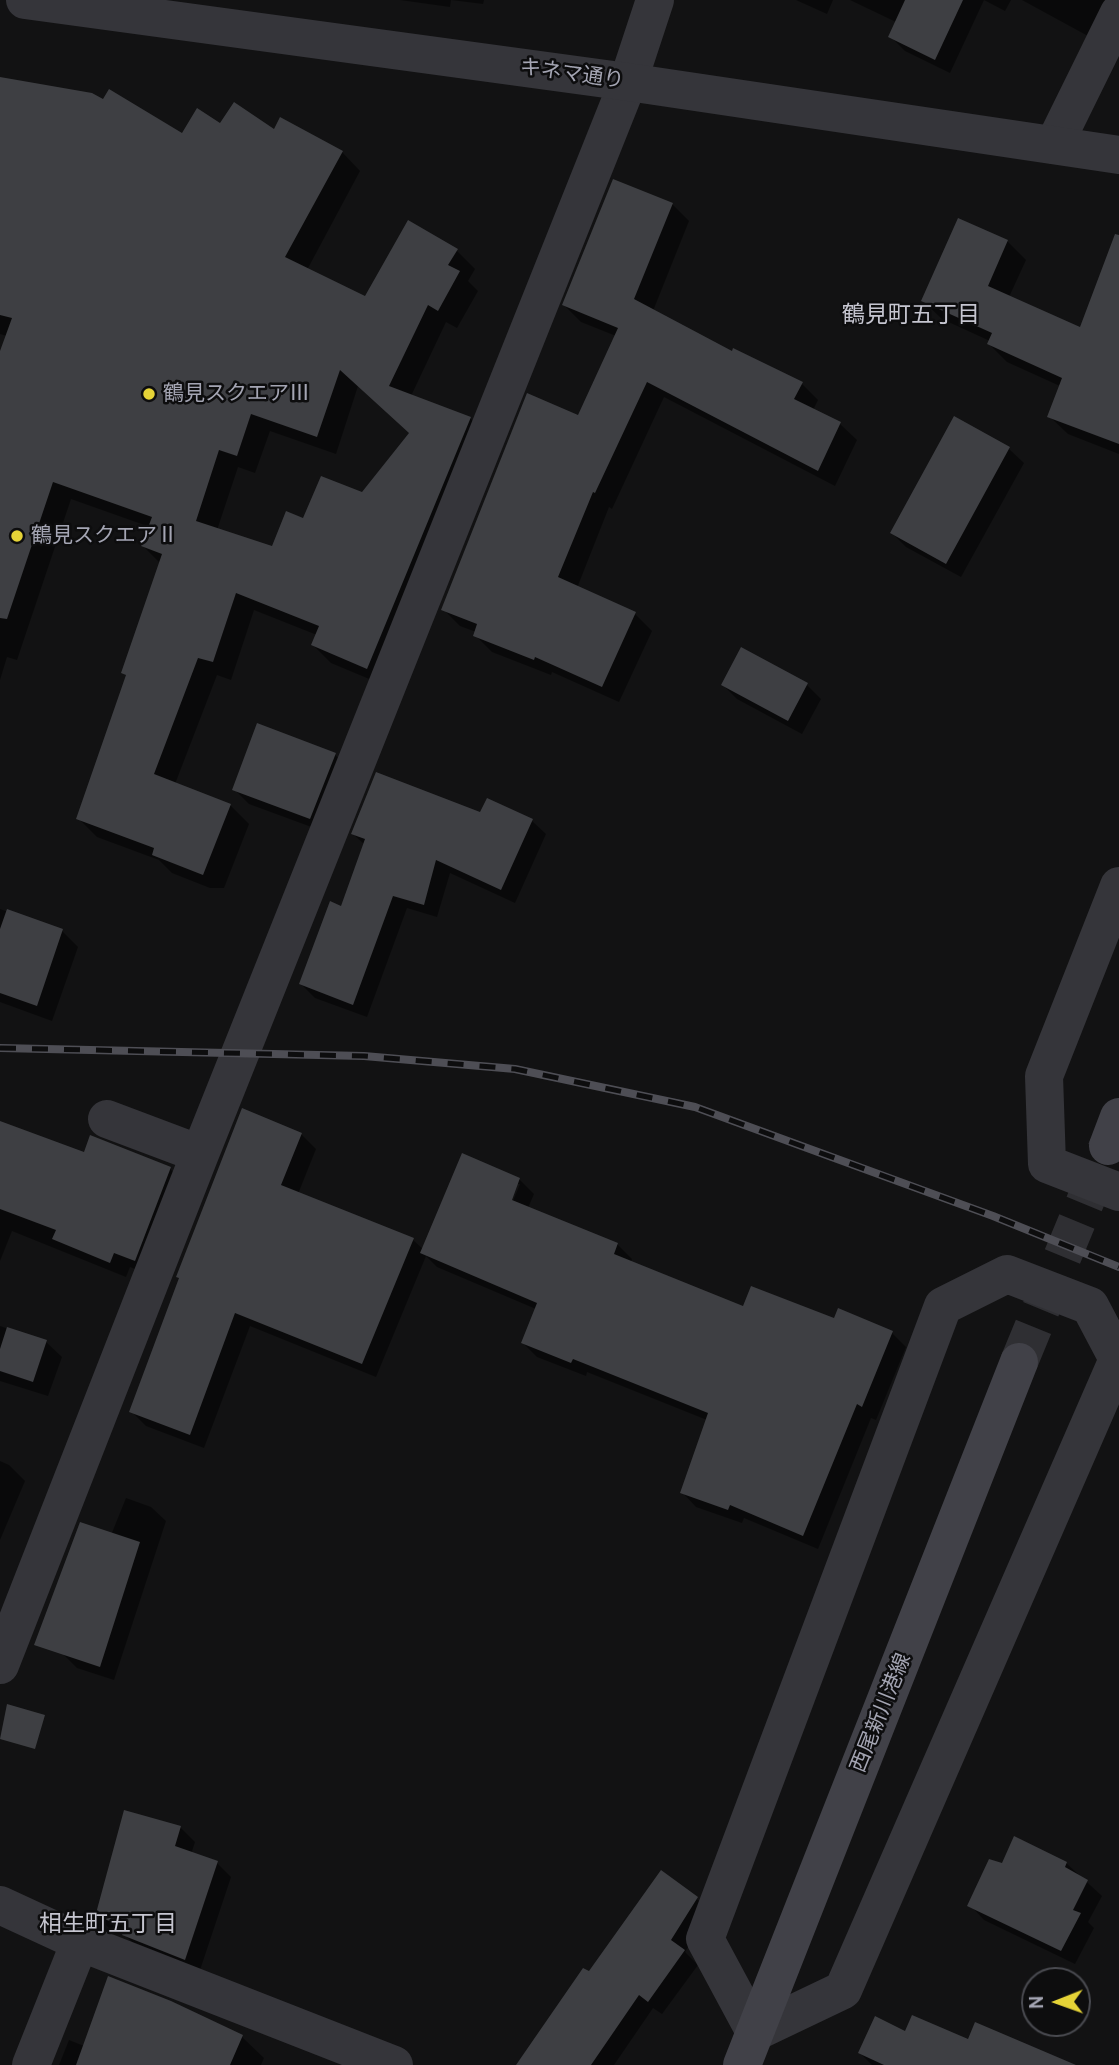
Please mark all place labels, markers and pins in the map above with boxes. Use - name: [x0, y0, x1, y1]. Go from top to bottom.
- place label: 鶴見スクエアⅢ: [163, 381, 310, 407]
- marker: 鶴見スクエアⅢ: [141, 386, 157, 402]
- place label: 鶴見スクエアⅡ: [31, 523, 178, 549]
- marker: 鶴見スクエアⅡ: [9, 528, 25, 544]

